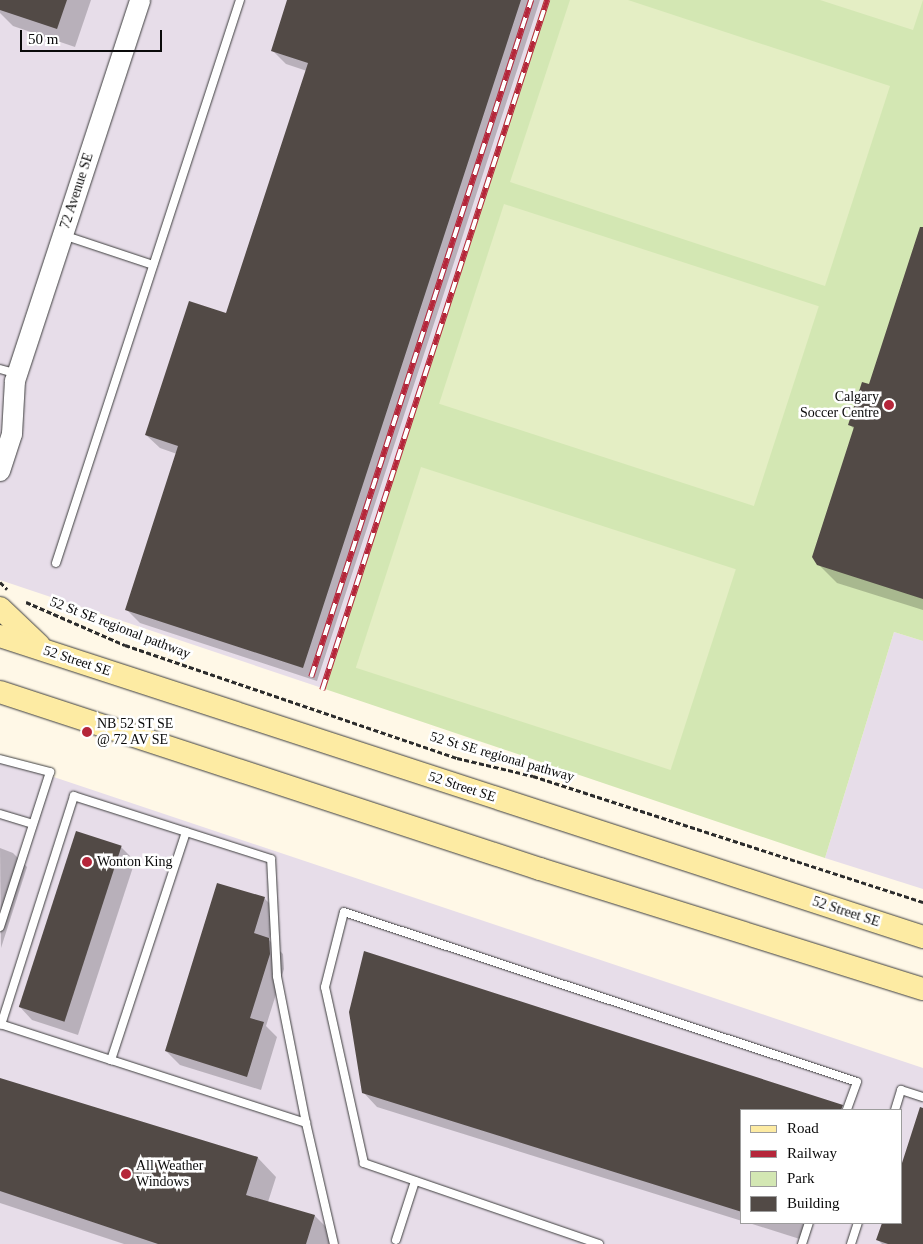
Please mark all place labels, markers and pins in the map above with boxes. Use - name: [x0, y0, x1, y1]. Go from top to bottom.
- place label: Calgary Soccer Centre: [800, 389, 879, 422]
- marker: Calgary Soccer Centre: [883, 399, 895, 411]
- place label: NB 52 ST SE @ 72 AV SE: [97, 716, 174, 749]
- marker: NB 52 ST SE @ 72 AV SE: [81, 726, 93, 738]
- place label: Wonton King: [97, 854, 172, 870]
- marker: Wonton King: [81, 856, 93, 868]
- place label: All Weather Windows: [136, 1158, 204, 1190]
- marker: All Weather Windows: [120, 1168, 132, 1180]

